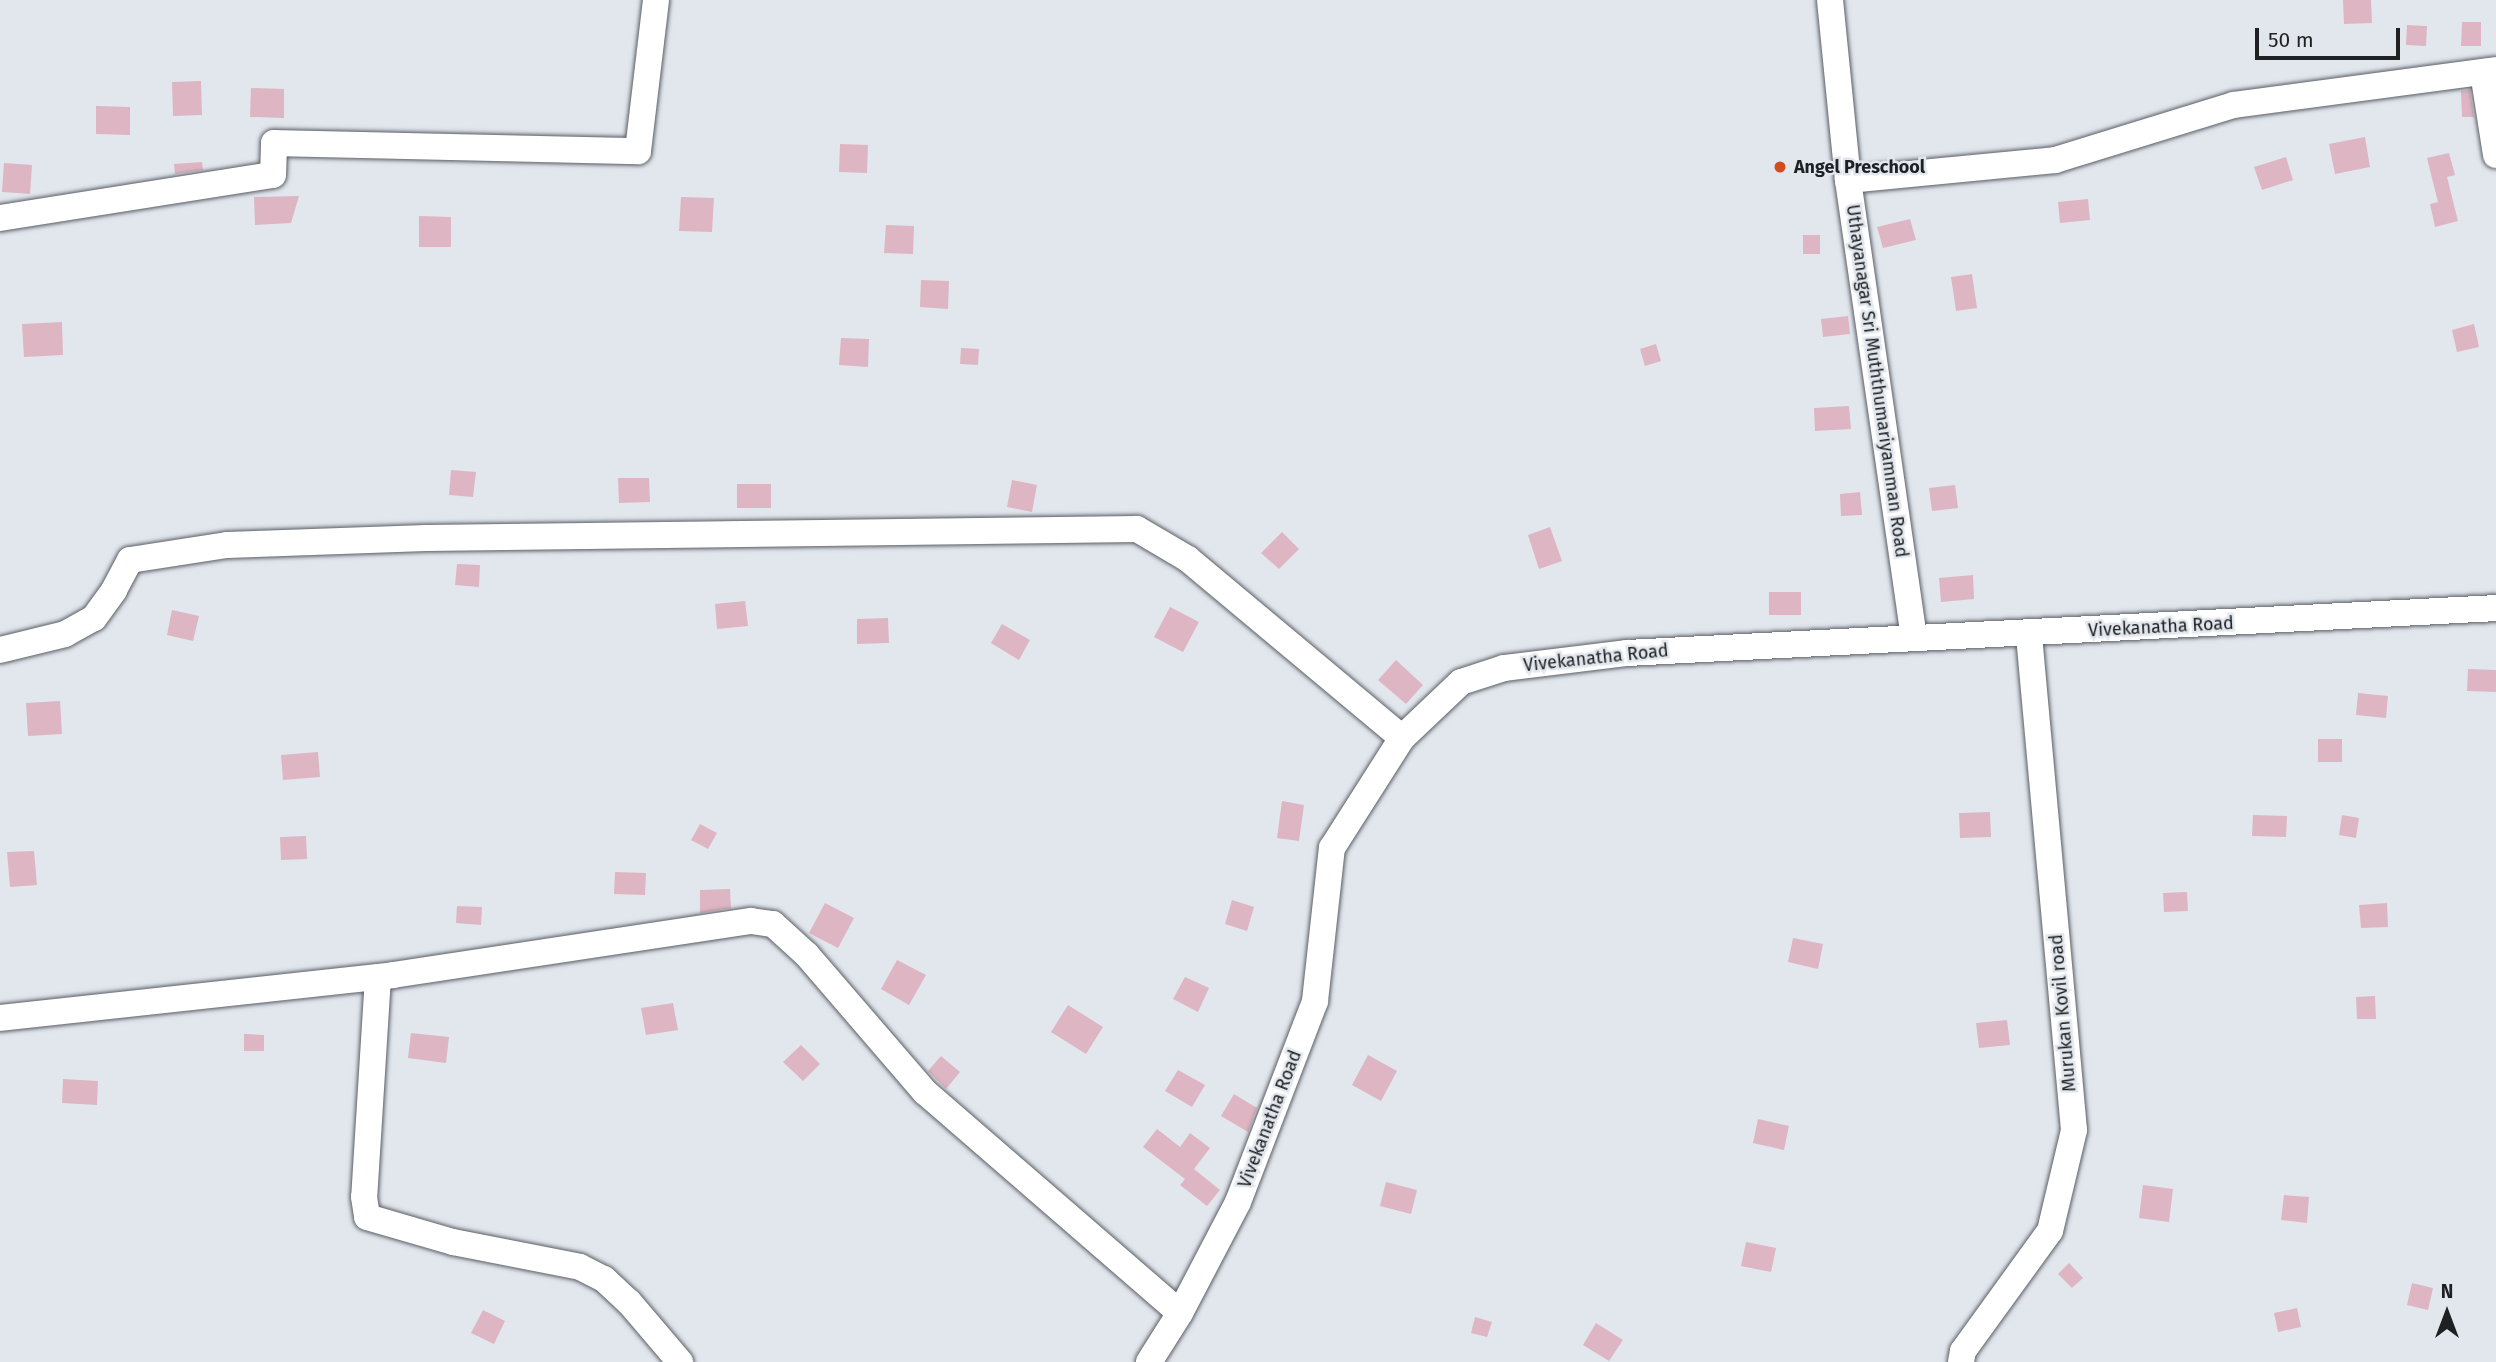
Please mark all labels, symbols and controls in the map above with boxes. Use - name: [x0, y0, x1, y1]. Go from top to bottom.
- scale bar: [2258, 14, 2403, 58]
- text: 50 m: [2268, 27, 2314, 53]
- place label: Angel Preschool: [1794, 156, 1925, 178]
- marker: Angel Preschool: [1772, 159, 1788, 175]
- street label: Uthayanagar Sri Muththumariyamman Road: [1842, 203, 1912, 559]
- street label: Vivekanatha Road: [2088, 612, 2234, 642]
- street label: Vivekanatha Road: [1522, 640, 1670, 676]
- street label: Murukan Kovil road: [2045, 933, 2081, 1093]
- street label: Vivekanatha Road: [1234, 1047, 1306, 1191]
- north arrow: [2412, 1278, 2482, 1348]
- text: N: [2441, 1280, 2453, 1303]

